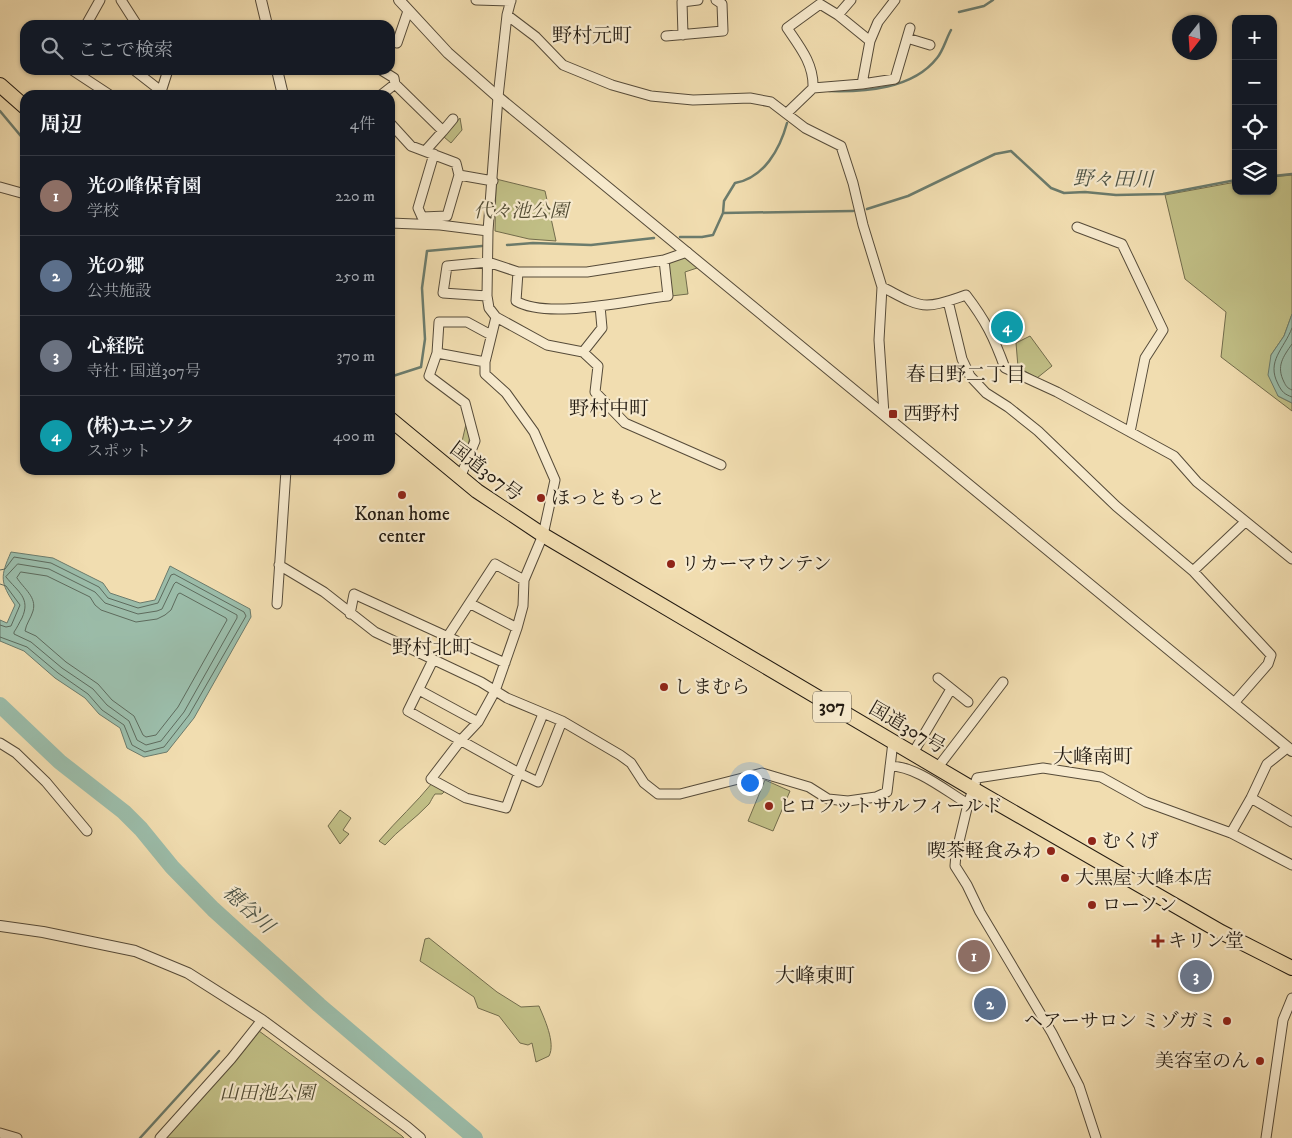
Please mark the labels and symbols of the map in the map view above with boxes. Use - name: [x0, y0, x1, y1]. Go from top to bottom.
- north arrow: [1172, 15, 1217, 60]
- district label: 野村元町: [552, 24, 632, 49]
- water label: 野々田川: [1073, 167, 1155, 193]
- park label: 代々池公園: [473, 200, 571, 223]
- pin: 4: [991, 308, 1023, 346]
- district label: 春日野二丁目: [906, 363, 1026, 388]
- district label: 野村中町: [569, 397, 649, 422]
- place label: 西野村: [903, 403, 960, 426]
- marker: 西野村: [887, 408, 899, 420]
- street label: 国道307号: [445, 437, 527, 507]
- place label: ほっともっと: [551, 487, 665, 510]
- marker: Konan home center: [396, 489, 408, 501]
- marker: ほっともっと: [535, 492, 547, 504]
- place label: Konan home center: [354, 503, 450, 548]
- place label: リカーマウンテン: [681, 553, 832, 576]
- marker: リカーマウンテン: [665, 558, 677, 570]
- district label: 野村北町: [392, 636, 472, 661]
- place label: しまむら: [674, 676, 750, 699]
- marker: しまむら: [658, 681, 670, 693]
- road number: 307: [813, 692, 851, 722]
- street label: 国道307号: [865, 697, 949, 759]
- district label: 大峰南町: [1053, 745, 1133, 770]
- your location: [737, 770, 763, 796]
- place label: ヒロフットサルフィールド: [779, 795, 1003, 818]
- marker: ヒロフットサルフィールド: [763, 800, 775, 812]
- place label: むくげ: [1102, 830, 1159, 853]
- marker: むくげ: [1086, 835, 1098, 847]
- place label: 喫茶軽食みわ: [927, 840, 1041, 863]
- marker: 喫茶軽食みわ: [1045, 845, 1057, 857]
- place label: 大黒屋 大峰本店: [1075, 867, 1212, 890]
- marker: 大黒屋 大峰本店: [1059, 872, 1071, 884]
- water label: 穂谷川: [217, 881, 280, 941]
- place label: ローソン: [1102, 894, 1177, 917]
- marker: ローソン: [1086, 899, 1098, 911]
- place label: キリン堂: [1168, 930, 1244, 953]
- marker: キリン堂: [1152, 935, 1164, 947]
- pin: 1: [958, 937, 990, 975]
- pin: 3: [1180, 957, 1212, 995]
- district label: 大峰東町: [775, 964, 855, 989]
- pin: 2: [974, 985, 1006, 1023]
- place label: ヘアーサロン ミゾガミ: [1024, 1010, 1217, 1033]
- marker: ヘアーサロン ミゾガミ: [1221, 1015, 1233, 1027]
- place label: 美容室のん: [1155, 1050, 1250, 1073]
- marker: 美容室のん: [1254, 1055, 1266, 1067]
- park label: 山田池公園: [219, 1082, 317, 1105]

